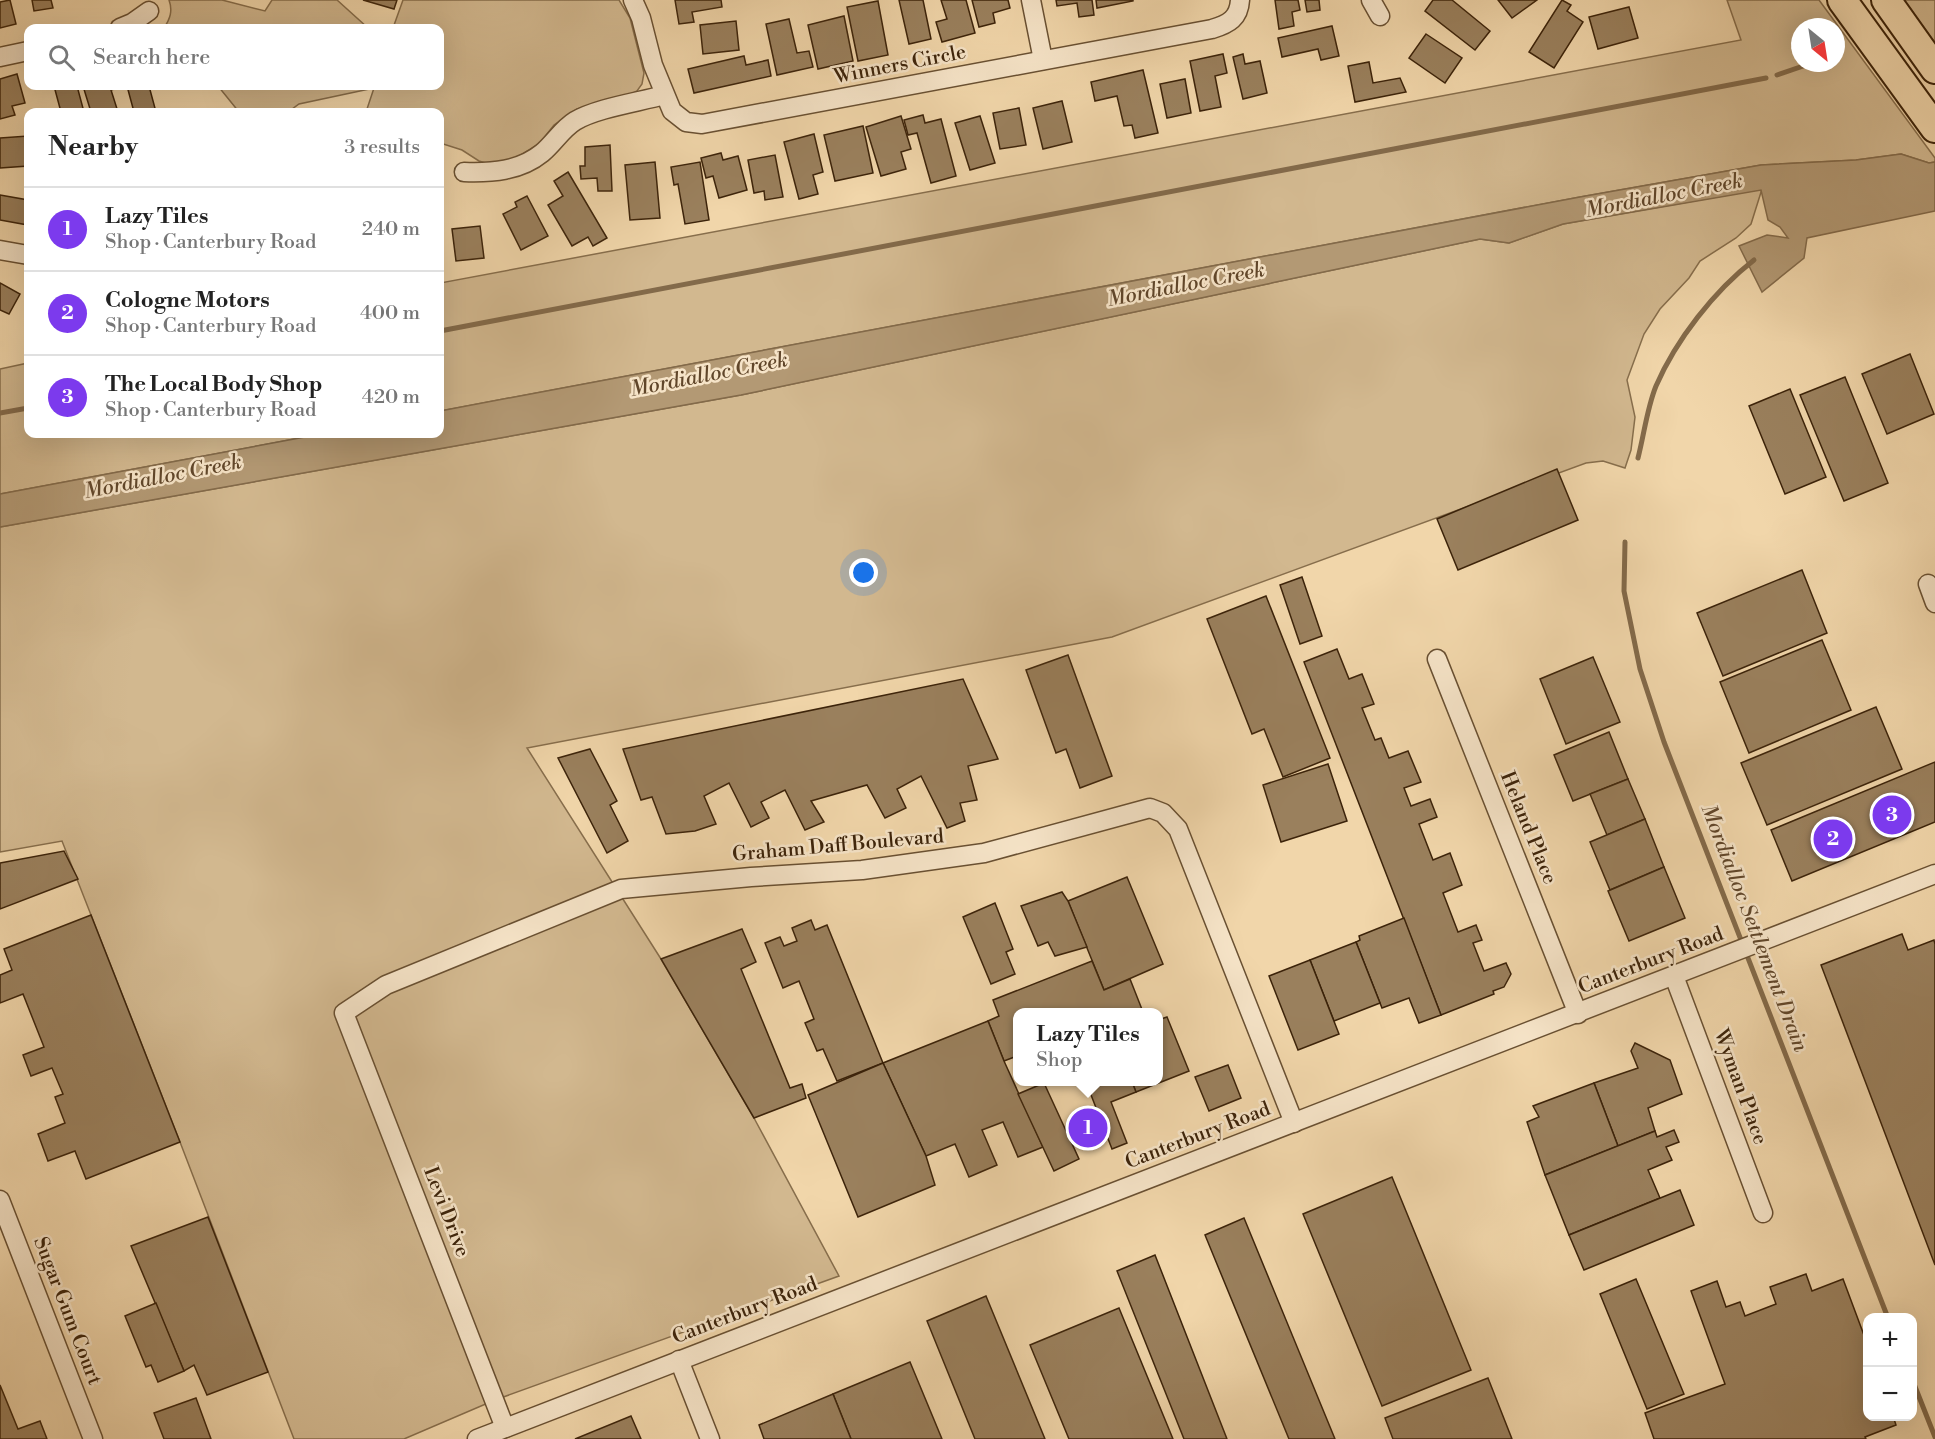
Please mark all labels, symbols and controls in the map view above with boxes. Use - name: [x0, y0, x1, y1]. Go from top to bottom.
- north arrow: [1791, 18, 1845, 72]
- search box: [24, 24, 444, 90]
- street label: Winners Circle: [831, 40, 968, 90]
- icon: search: [45, 41, 78, 74]
- text: Search here: [93, 44, 210, 71]
- text: Nearby: [48, 131, 138, 163]
- text: 3 results: [344, 135, 420, 160]
- water label: Mordialloc Creek: [1583, 168, 1745, 224]
- text: Lazy Tiles: [105, 203, 208, 230]
- text: 1: [63, 217, 72, 242]
- text: 240 m: [362, 217, 420, 242]
- text: Shop · Canterbury Road: [105, 230, 316, 255]
- water label: Mordialloc Creek: [1105, 257, 1267, 313]
- text: Cologne Motors: [105, 287, 270, 314]
- text: 2: [61, 301, 74, 326]
- text: 400 m: [360, 301, 420, 326]
- text: Shop · Canterbury Road: [105, 314, 316, 339]
- water label: Mordialloc Creek: [628, 347, 790, 403]
- text: The Local Body Shop: [105, 371, 323, 398]
- text: 3: [61, 385, 74, 410]
- text: 420 m: [362, 385, 420, 410]
- text: Shop · Canterbury Road: [105, 398, 316, 423]
- water label: Mordialloc Creek: [82, 449, 244, 505]
- your location: [849, 558, 878, 587]
- street label: Heland Place: [1494, 768, 1562, 888]
- pin: 3: [1872, 792, 1912, 838]
- water label: Mordialloc Settlement Drain: [1695, 801, 1813, 1056]
- pin: 2: [1814, 816, 1852, 862]
- street label: Graham Daff Boulevard: [731, 824, 945, 868]
- street label: Canterbury Road: [1575, 922, 1728, 1000]
- popup: [1013, 1008, 1163, 1086]
- text: Lazy Tiles: [1036, 1021, 1140, 1048]
- street label: Wyman Place: [1707, 1025, 1772, 1148]
- text: Shop: [1036, 1048, 1083, 1073]
- street label: Canterbury Road: [1122, 1097, 1275, 1175]
- pin: 1: [1068, 1106, 1108, 1150]
- street label: Levi Drive: [417, 1163, 475, 1261]
- street label: Sugar Gum Court: [27, 1233, 107, 1389]
- street label: Canterbury Road: [669, 1272, 822, 1350]
- map controls: [1863, 1313, 1917, 1421]
- button: +: [1863, 1313, 1917, 1367]
- button: −: [1863, 1367, 1917, 1421]

